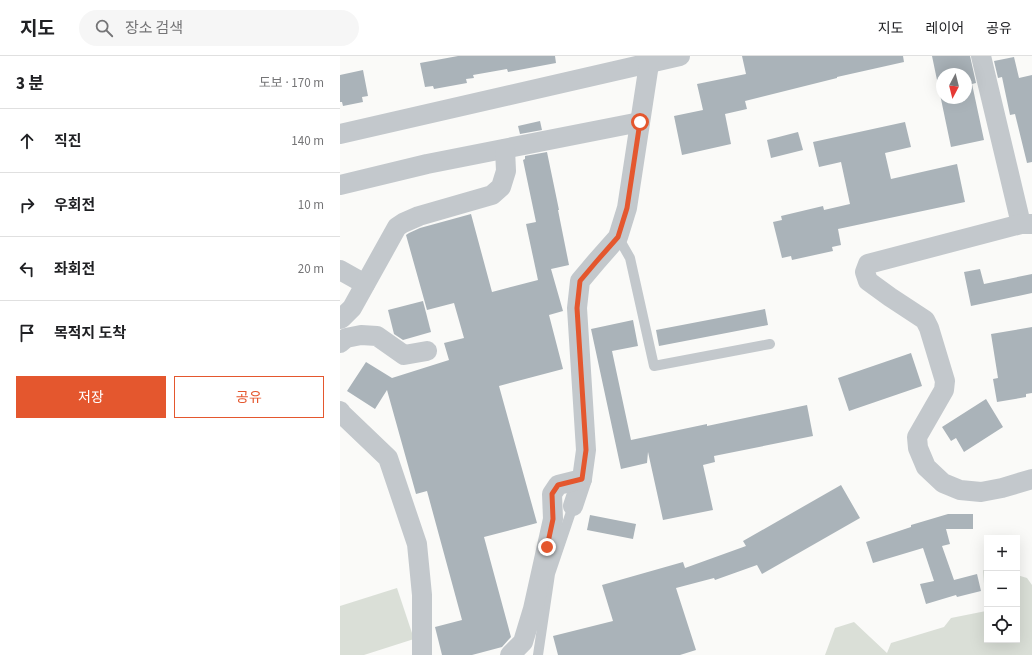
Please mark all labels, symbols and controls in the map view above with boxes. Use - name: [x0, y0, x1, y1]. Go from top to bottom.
- search box: [79, 10, 359, 46]
- text: 지도: [20, 16, 55, 43]
- icon: search: [93, 17, 115, 39]
- text: 장소 검색: [125, 18, 183, 39]
- text: 지도: [878, 19, 904, 39]
- text: 레이어: [926, 19, 964, 39]
- text: 공유: [986, 19, 1012, 39]
- north arrow: [936, 68, 972, 104]
- text: 3 분: [16, 72, 44, 96]
- text: 도보 · 170 m: [259, 74, 324, 92]
- route start: [631, 113, 649, 131]
- icon: ahead: [16, 130, 38, 152]
- text: 직진: [54, 131, 82, 152]
- text: 140 m: [291, 132, 324, 150]
- icon: right: [16, 194, 38, 216]
- text: 우회전: [54, 195, 95, 216]
- text: 10 m: [298, 196, 324, 214]
- icon: left: [16, 258, 38, 280]
- text: 좌회전: [54, 259, 95, 280]
- text: 20 m: [298, 260, 324, 278]
- icon: arrive: [16, 322, 38, 344]
- text: 목적지 도착: [54, 323, 126, 344]
- button: 저장: [16, 376, 166, 418]
- button: 공유: [174, 376, 324, 418]
- map controls: [984, 535, 1020, 643]
- button: +: [984, 535, 1020, 571]
- route end: [538, 538, 556, 556]
- button: −: [984, 571, 1020, 607]
- button: locate: [984, 607, 1020, 643]

